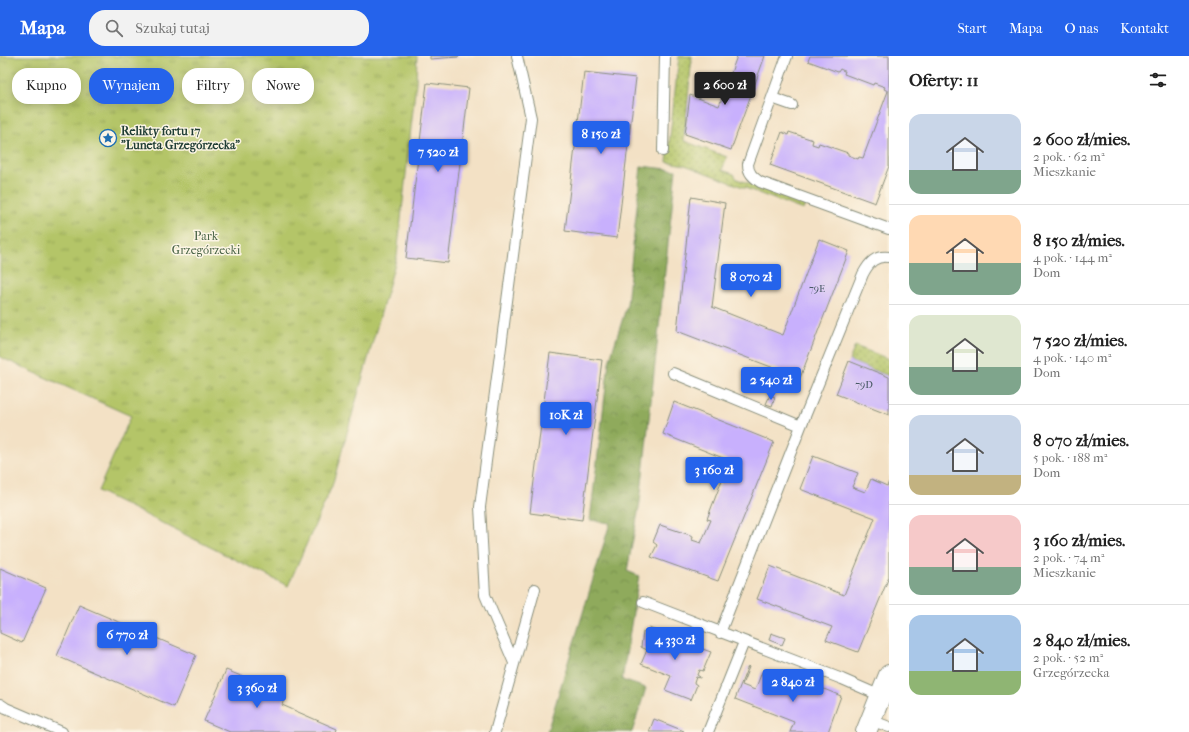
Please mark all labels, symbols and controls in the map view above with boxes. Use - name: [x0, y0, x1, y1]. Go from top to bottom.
- search box: [89, 10, 369, 46]
- text: Mapa: [20, 17, 65, 39]
- icon: search: [103, 17, 125, 39]
- text: Szukaj tutaj: [135, 19, 210, 37]
- text: Start: [957, 20, 987, 37]
- text: Mapa: [1009, 20, 1042, 37]
- text: O nas: [1064, 20, 1098, 37]
- text: Kontakt: [1120, 20, 1169, 37]
- chip: Kupno: [12, 68, 81, 104]
- chip: Wynajem: [89, 68, 174, 104]
- chip: Filtry: [182, 68, 244, 104]
- chip: Nowe: [252, 68, 314, 104]
- icon: filters: [1147, 69, 1169, 91]
- text: Oferty: 11: [909, 70, 979, 90]
- pin: 2 600 zł: [684, 72, 766, 106]
- text: 2 600 zł: [704, 77, 747, 92]
- pin: 8 150 zł: [560, 121, 642, 155]
- place label: Relikty fortu 17 "Luneta Grzegórzecka": [121, 124, 240, 153]
- text: 8 150 zł: [582, 126, 620, 141]
- place icon: Relikty fortu 17 "Luneta Grzegórzecka": [98, 128, 118, 148]
- text: 2 600 zł/mies.: [1033, 129, 1130, 149]
- icon: home: [941, 130, 989, 178]
- pin: 7 520 zł: [397, 139, 479, 173]
- text: 7 520 zł: [418, 144, 458, 159]
- text: 2 pok. · 62 m²: [1033, 149, 1105, 164]
- text: Mieszkanie: [1033, 164, 1096, 179]
- park label: Park Grzegórzecki: [172, 229, 241, 257]
- text: 8 150 zł/mies.: [1033, 230, 1125, 250]
- icon: home: [941, 231, 989, 279]
- text: 4 pok. · 144 m²: [1033, 250, 1112, 265]
- pin: 8 070 zł: [710, 264, 792, 298]
- text: Dom: [1033, 265, 1060, 280]
- text: 8 070 zł: [730, 269, 772, 284]
- house number: 79E: [809, 283, 825, 295]
- text: 7 520 zł/mies.: [1033, 330, 1127, 350]
- icon: home: [941, 331, 989, 379]
- text: 4 pok. · 140 m²: [1033, 350, 1111, 365]
- text: Dom: [1033, 365, 1060, 380]
- pin: 2 540 zł: [730, 367, 812, 401]
- text: 2 540 zł: [750, 372, 792, 387]
- house number: 79D: [855, 379, 873, 391]
- pin: 10K zł: [533, 402, 599, 436]
- text: 10K zł: [549, 407, 583, 422]
- text: 8 070 zł/mies.: [1033, 430, 1129, 450]
- icon: home: [941, 431, 989, 479]
- text: 5 pok. · 188 m²: [1033, 450, 1108, 465]
- pin: 3 160 zł: [673, 457, 755, 491]
- text: 3 160 zł: [694, 462, 734, 477]
- text: Dom: [1033, 465, 1060, 480]
- text: 3 160 zł/mies.: [1033, 530, 1125, 550]
- icon: home: [941, 531, 989, 579]
- text: 2 pok. · 74 m²: [1033, 550, 1104, 565]
- text: Mieszkanie: [1033, 565, 1096, 580]
- pin: 6 770 zł: [86, 622, 168, 656]
- text: 6 770 zł: [106, 627, 148, 642]
- pin: 4 330 zł: [634, 627, 716, 661]
- text: 2 840 zł/mies.: [1033, 630, 1130, 650]
- icon: home: [941, 631, 989, 679]
- text: 4 330 zł: [655, 632, 695, 647]
- text: 2 pok. · 52 m²: [1033, 650, 1103, 665]
- text: Grzegórzecka: [1033, 665, 1109, 680]
- pin: 2 840 zł: [752, 669, 834, 703]
- text: 2 840 zł: [772, 674, 814, 689]
- pin: 3 360 zł: [216, 675, 298, 709]
- text: 3 360 zł: [237, 680, 277, 695]

